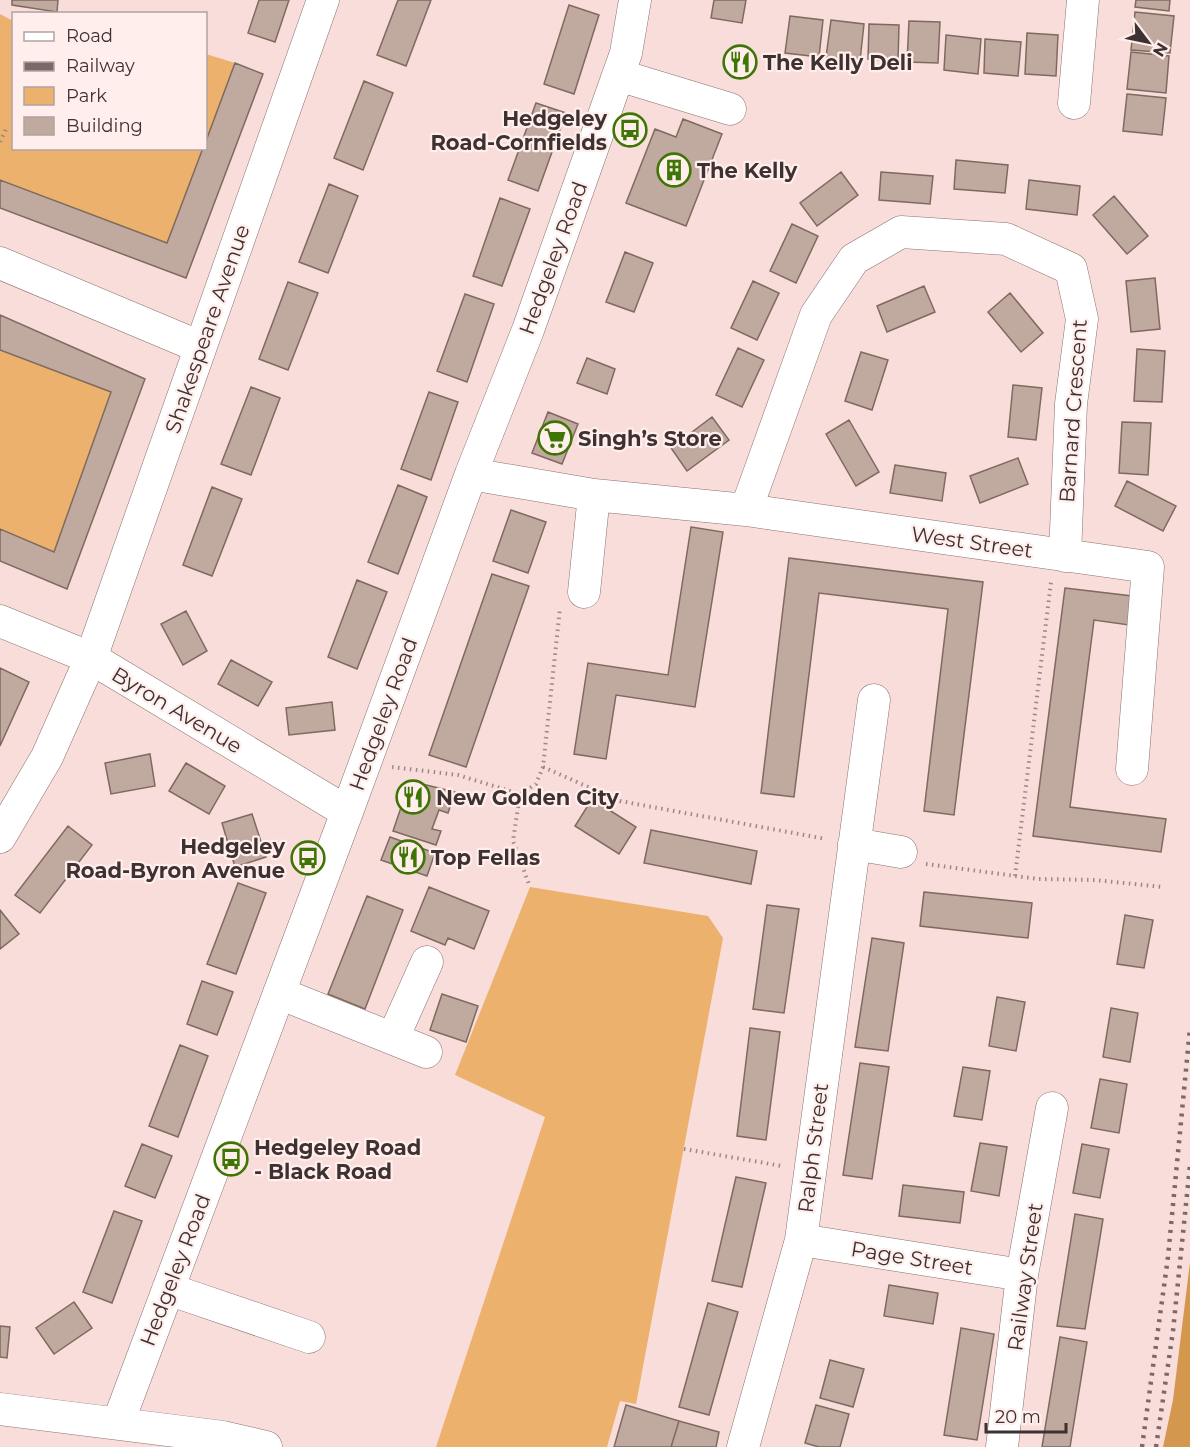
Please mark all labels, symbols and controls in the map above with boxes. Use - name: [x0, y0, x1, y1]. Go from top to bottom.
- legend: [12, 12, 207, 150]
- north arrow: [1118, 12, 1178, 72]
- text: Road: [66, 25, 113, 47]
- text: N: [1149, 39, 1172, 60]
- restaurant icon: The Kelly Deli: [722, 44, 758, 80]
- place label: The Kelly Deli: [763, 50, 912, 75]
- text: Railway: [66, 55, 135, 77]
- text: Park: [66, 85, 107, 107]
- place label: Hedgeley Road-Cornfields: [430, 106, 607, 155]
- bus stop icon: Hedgeley Road-Cornfields: [612, 112, 648, 148]
- text: Building: [66, 115, 143, 137]
- building icon: The Kelly: [656, 152, 692, 188]
- place label: The Kelly: [697, 158, 798, 183]
- street label: Hedgeley Road: [514, 178, 592, 338]
- street label: Shakespeare Avenue: [160, 221, 254, 437]
- street label: Barnard Crescent: [1054, 318, 1092, 504]
- supermarket icon: Singh’s Store: [537, 420, 573, 456]
- place label: Singh’s Store: [578, 426, 722, 451]
- street label: West Street: [910, 521, 1034, 563]
- street label: Hedgeley Road: [344, 634, 422, 794]
- street label: Byron Avenue: [107, 661, 247, 759]
- restaurant icon: New Golden City: [395, 779, 431, 815]
- place label: New Golden City: [436, 785, 619, 810]
- place label: Hedgeley Road-Byron Avenue: [65, 834, 285, 883]
- restaurant icon: Top Fellas: [390, 839, 426, 875]
- bus stop icon: Hedgeley Road-Byron Avenue: [290, 840, 326, 876]
- place label: Top Fellas: [431, 845, 540, 870]
- street label: Ralph Street: [793, 1082, 833, 1214]
- place label: Hedgeley Road - Black Road: [254, 1135, 421, 1184]
- bus stop icon: Hedgeley Road - Black Road: [213, 1141, 249, 1177]
- street label: Hedgeley Road: [134, 1190, 216, 1350]
- street label: Railway Street: [1002, 1201, 1048, 1353]
- street label: Page Street: [849, 1236, 975, 1280]
- scale bar: [986, 1396, 1066, 1434]
- text: 20 m: [995, 1406, 1041, 1428]

